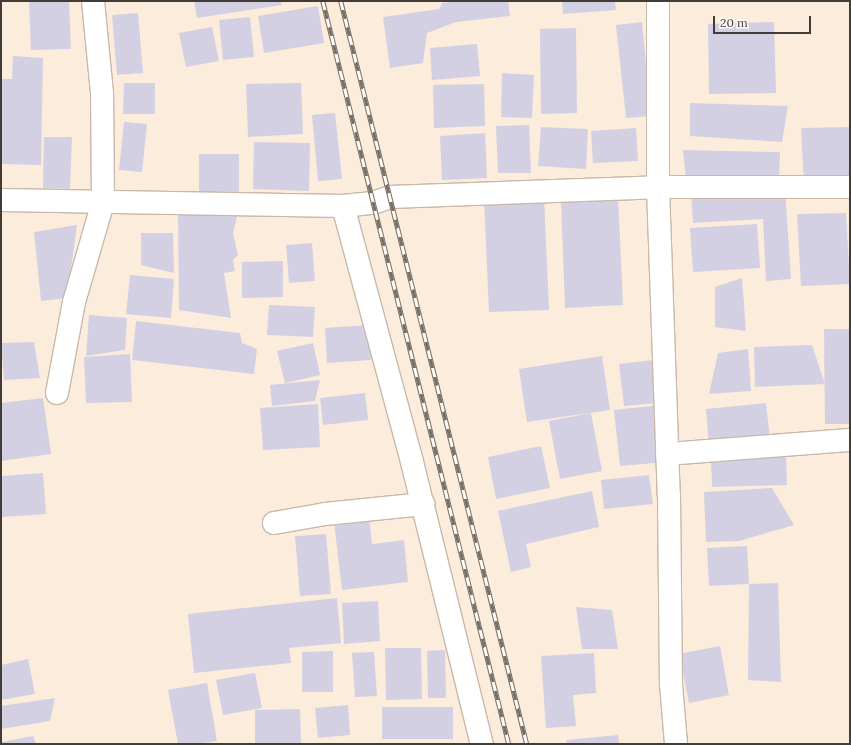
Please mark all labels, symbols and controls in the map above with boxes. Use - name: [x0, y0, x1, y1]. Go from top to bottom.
- scale bar: [715, 8, 813, 34]
- text: 20 m: [720, 15, 748, 30]

